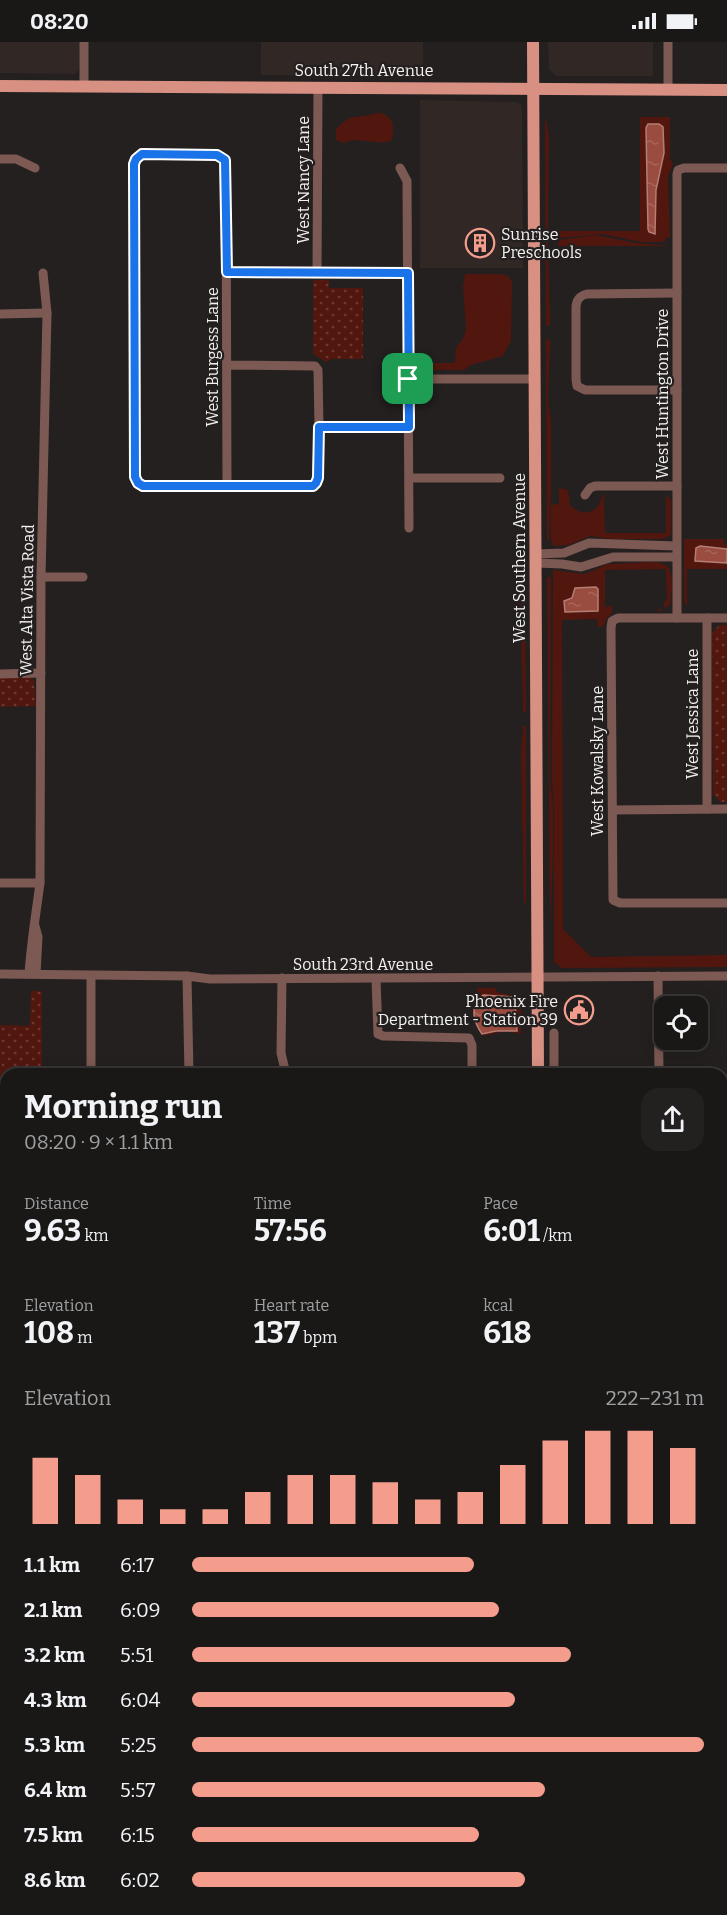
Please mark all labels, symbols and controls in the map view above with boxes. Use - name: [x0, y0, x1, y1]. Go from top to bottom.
- text: 08:20: [30, 8, 89, 35]
- street label: South 27th Avenue: [295, 61, 433, 80]
- street label: West Nancy Lane: [294, 116, 313, 244]
- place label: Sunrise Preschools: [501, 225, 582, 262]
- building icon: Sunrise Preschools: [464, 227, 496, 259]
- street label: West Burgess Lane: [203, 287, 222, 427]
- street label: West Huntington Drive: [653, 309, 672, 479]
- pin: [382, 353, 433, 404]
- icon: arrive: [391, 362, 424, 395]
- street label: West Southern Avenue: [510, 473, 529, 643]
- street label: West Alta Vista Road: [16, 523, 38, 676]
- street label: West Jessica Lane: [683, 649, 702, 779]
- street label: West Kowalsky Lane: [588, 686, 607, 836]
- street label: South 23rd Avenue: [293, 955, 433, 974]
- place label: Phoenix Fire Department - Station 39: [378, 992, 558, 1029]
- public building icon: Phoenix Fire Department - Station 39: [563, 994, 595, 1026]
- map controls: [654, 996, 708, 1050]
- button: locate: [654, 996, 708, 1050]
- text: Morning run: [24, 1087, 222, 1127]
- button: share: [641, 1088, 704, 1151]
- text: 08:20 · 9 × 1.1 km: [24, 1130, 173, 1154]
- text: Distance: [24, 1194, 89, 1213]
- text: Time: [254, 1194, 291, 1213]
- text: Pace: [483, 1194, 518, 1213]
- text: 9.63: [24, 1213, 81, 1249]
- text: 57:56: [254, 1213, 327, 1249]
- text: 6:01: [483, 1213, 540, 1249]
- text: km: [81, 1226, 109, 1245]
- text: /km: [540, 1226, 572, 1245]
- text: Elevation: [24, 1296, 94, 1315]
- text: Heart rate: [254, 1296, 329, 1315]
- text: kcal: [483, 1296, 513, 1315]
- text: 108: [24, 1315, 74, 1351]
- text: 137: [254, 1315, 300, 1351]
- text: 618: [483, 1315, 532, 1351]
- text: m: [74, 1328, 93, 1347]
- text: bpm: [300, 1328, 337, 1347]
- text: Elevation: [24, 1386, 111, 1410]
- text: 222–231 m: [606, 1386, 704, 1410]
- text: 1.1 km: [24, 1553, 80, 1577]
- text: 6:17: [120, 1553, 154, 1577]
- text: 2.1 km: [24, 1598, 82, 1622]
- text: 6:09: [120, 1598, 161, 1622]
- text: 3.2 km: [24, 1643, 85, 1667]
- text: 5:51: [120, 1643, 153, 1667]
- text: 4.3 km: [24, 1688, 87, 1712]
- text: 6:04: [120, 1688, 160, 1712]
- text: 5.3 km: [24, 1733, 85, 1757]
- text: 5:25: [120, 1733, 156, 1757]
- text: 6.4 km: [24, 1778, 87, 1802]
- text: 5:57: [120, 1778, 155, 1802]
- text: 7.5 km: [24, 1823, 83, 1847]
- text: 6:15: [120, 1823, 155, 1847]
- text: 8.6 km: [24, 1868, 86, 1892]
- text: 6:02: [120, 1868, 160, 1892]

